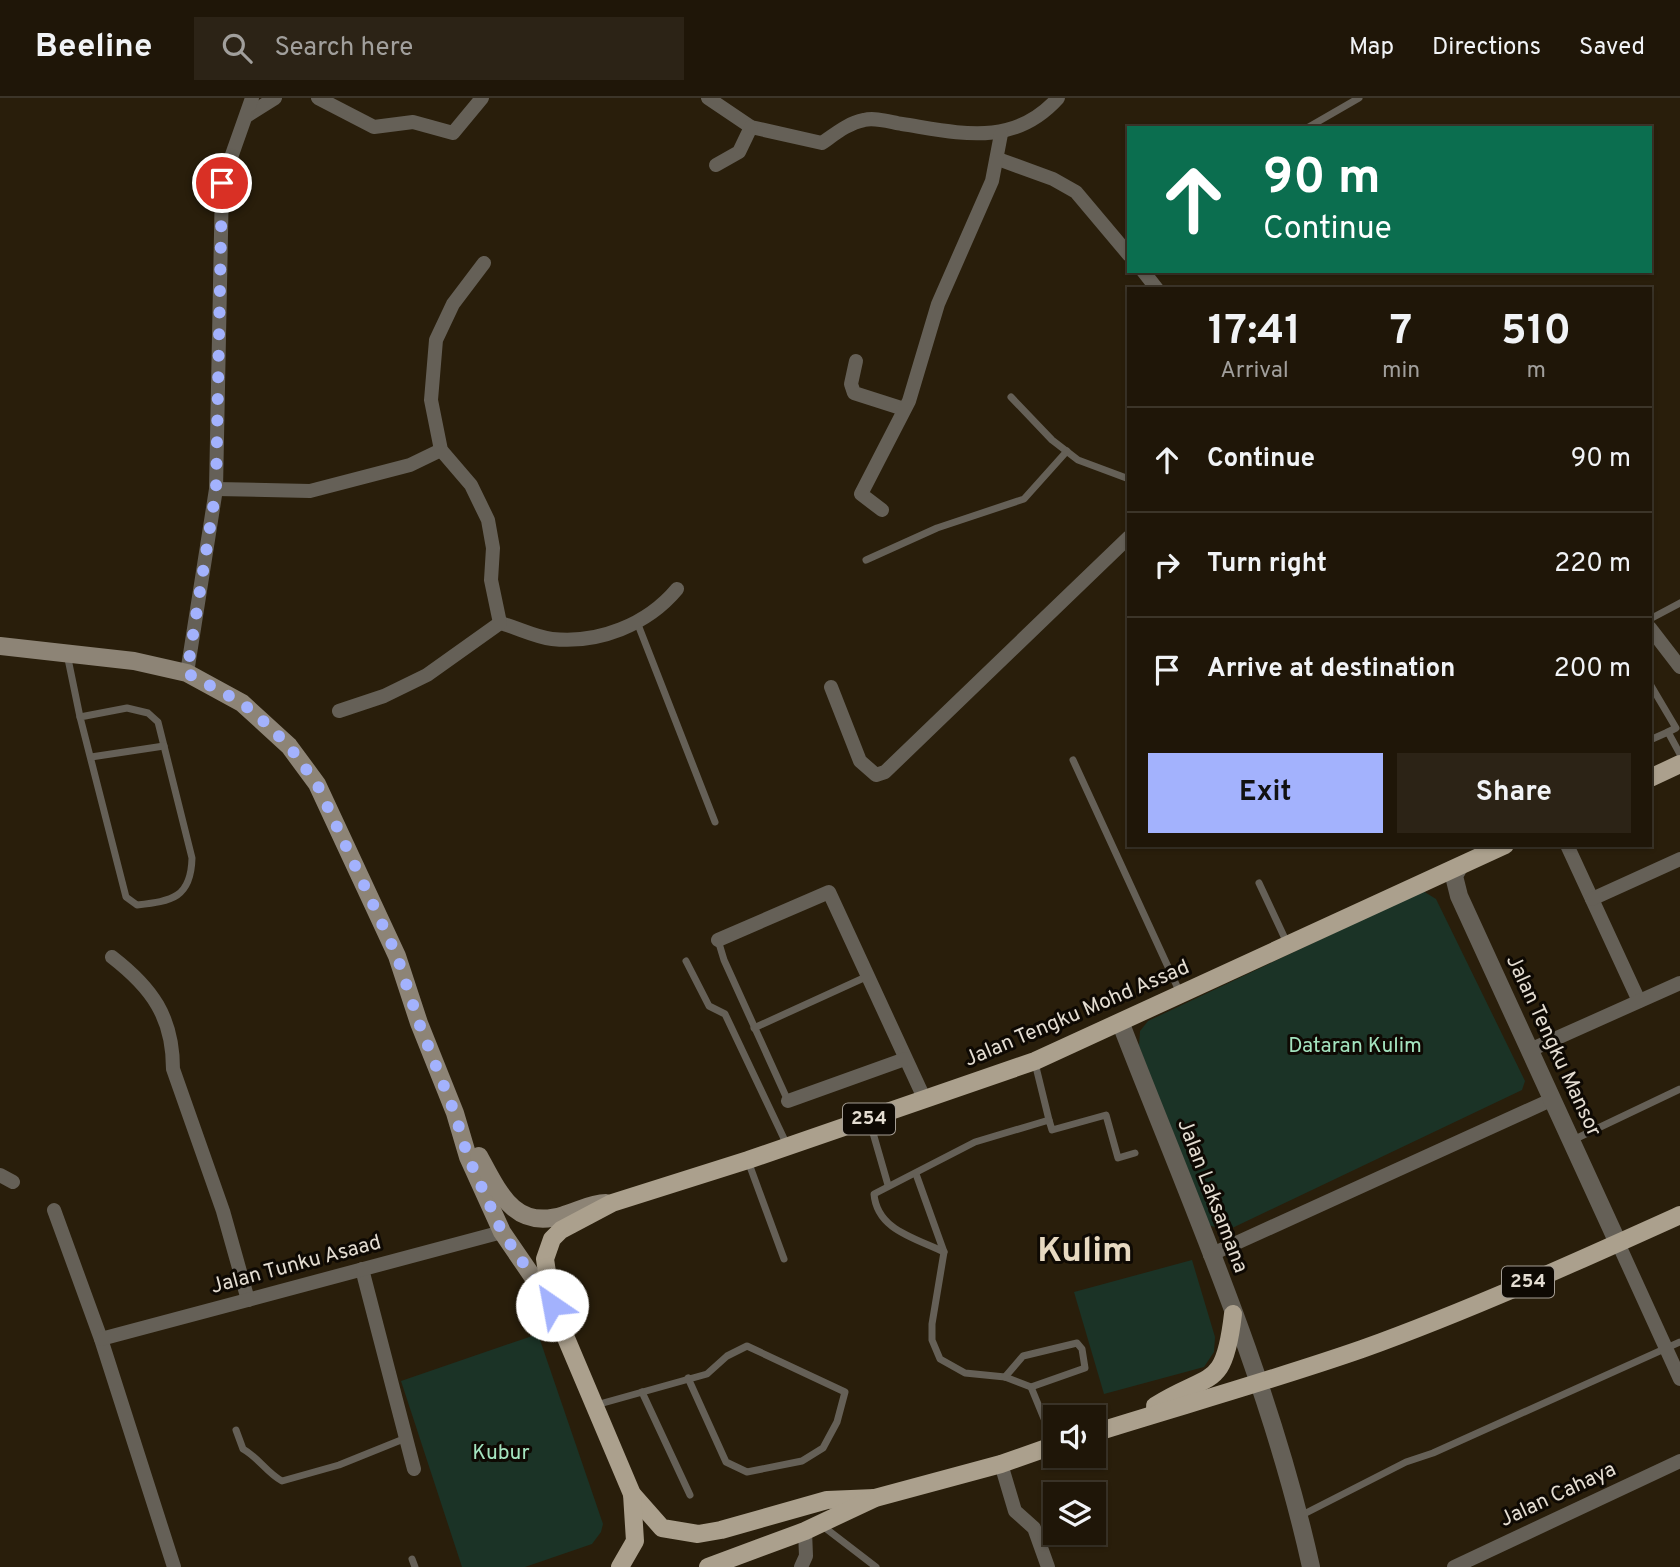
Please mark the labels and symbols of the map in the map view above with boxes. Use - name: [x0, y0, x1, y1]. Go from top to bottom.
- pin: [192, 153, 252, 213]
- street label: Jalan Tengku Mansor: [1499, 951, 1607, 1141]
- street label: Jalan Tengku Mohd Assad: [960, 954, 1194, 1074]
- park label: Dataran Kulim: [1288, 1033, 1422, 1060]
- road number: 254: [843, 1104, 895, 1134]
- street label: Jalan Laksamana: [1170, 1115, 1254, 1277]
- street label: Jalan Tunku Asaad: [208, 1229, 384, 1301]
- district label: Kulim: [1037, 1230, 1133, 1274]
- road number: 254: [1502, 1266, 1554, 1298]
- position arrow: [515, 1268, 589, 1342]
- park label: Kubur: [472, 1440, 530, 1467]
- street label: Jalan Cahaya: [1495, 1456, 1621, 1534]

